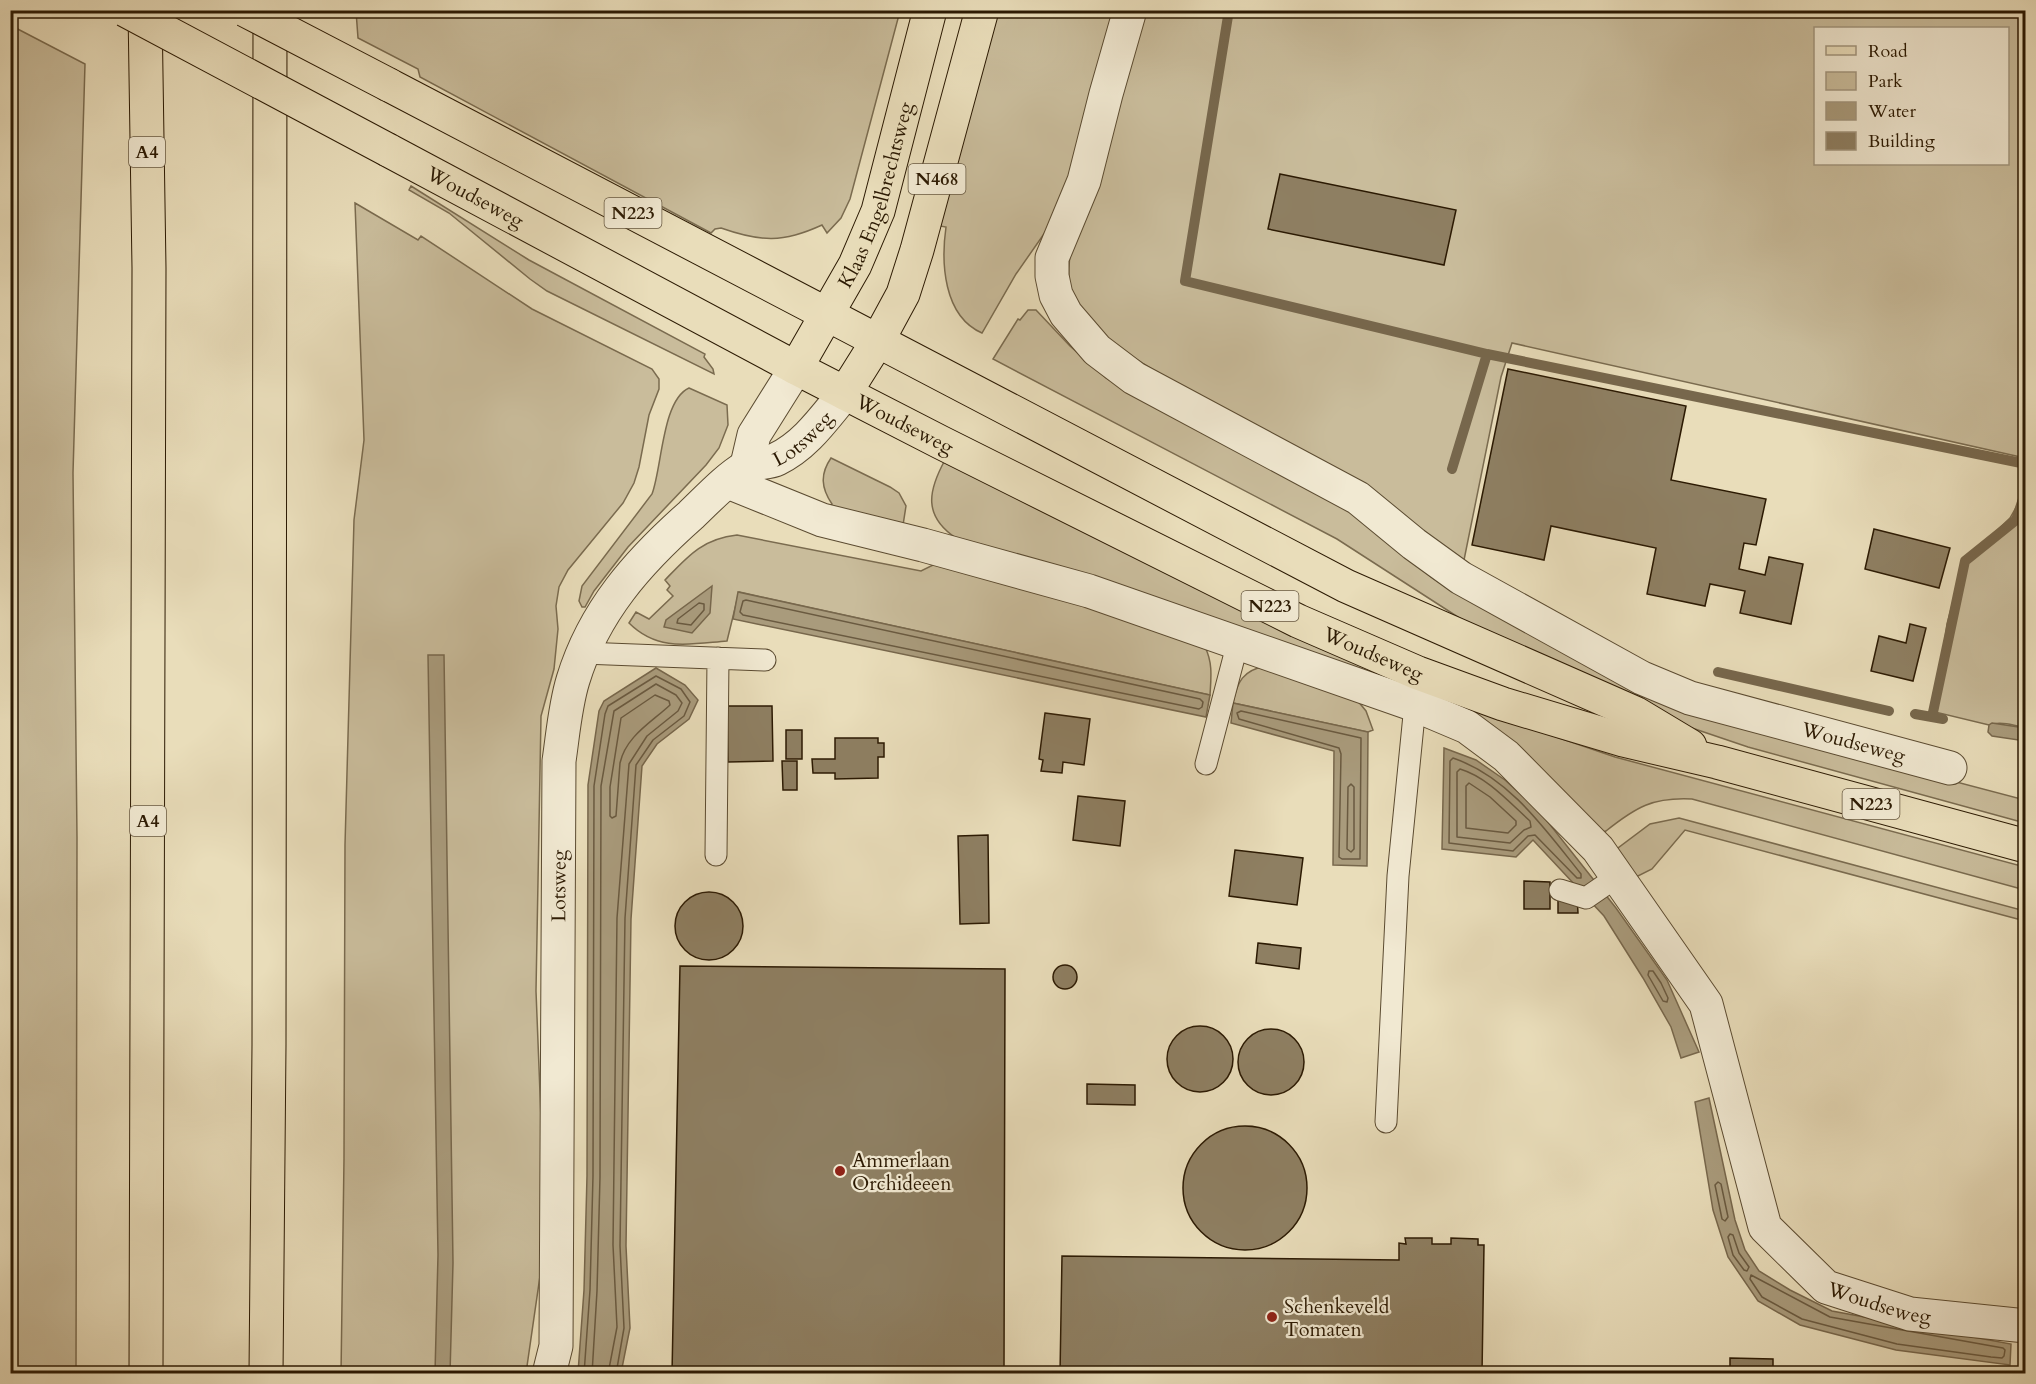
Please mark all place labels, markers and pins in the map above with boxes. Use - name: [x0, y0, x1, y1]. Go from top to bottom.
- place label: Ammerlaan Orchideeen: [852, 1147, 952, 1197]
- marker: Ammerlaan Orchideeen: [833, 1164, 847, 1178]
- place label: Schenkeveld Tomaten: [1284, 1293, 1390, 1343]
- marker: Schenkeveld Tomaten: [1265, 1310, 1279, 1324]

